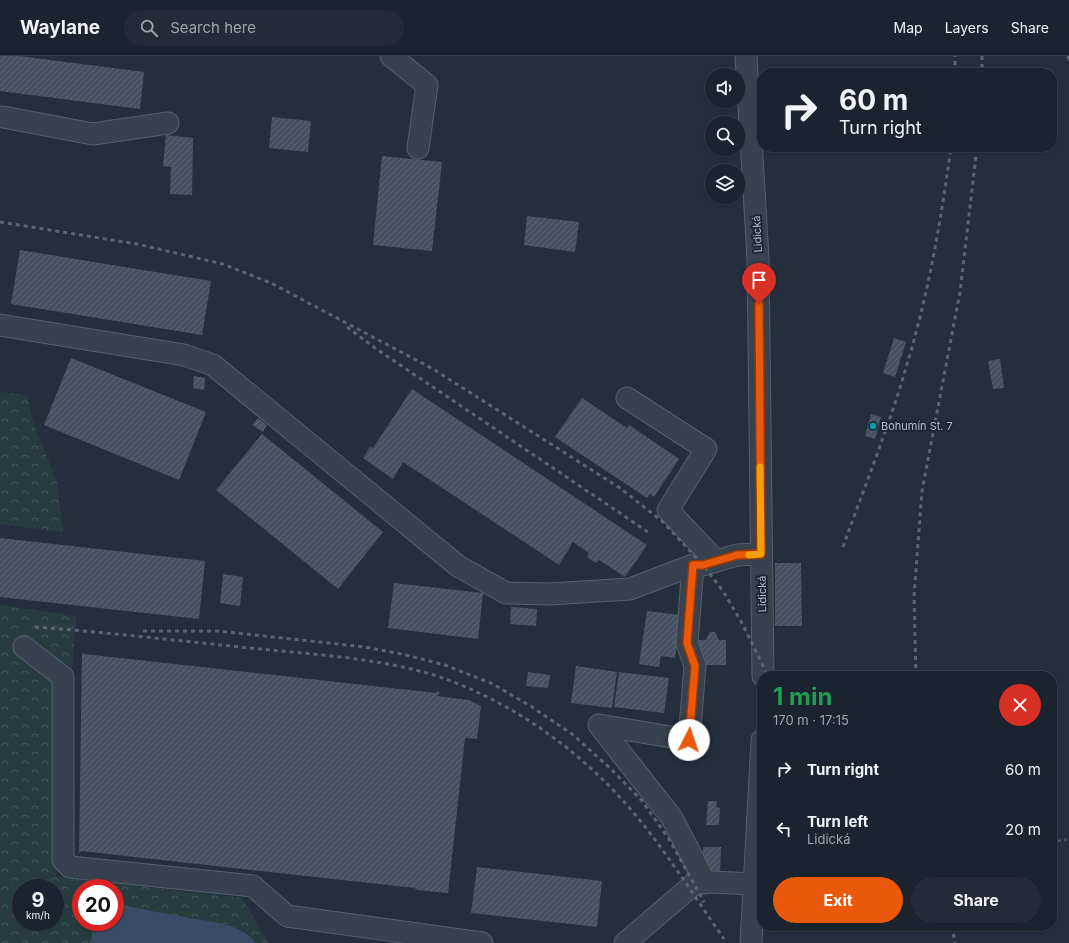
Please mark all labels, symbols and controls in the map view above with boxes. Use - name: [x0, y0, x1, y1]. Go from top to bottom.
- search box: [124, 10, 404, 46]
- text: Waylane: [20, 16, 100, 39]
- icon: search: [138, 17, 160, 39]
- text: Search here: [170, 18, 256, 37]
- text: Map: [894, 19, 923, 36]
- text: Layers: [945, 19, 989, 36]
- text: Share: [1011, 19, 1049, 36]
- map controls: [705, 68, 745, 204]
- button: sound: [705, 68, 745, 108]
- text: 60 m: [839, 83, 908, 117]
- icon: right: [773, 84, 825, 136]
- button: search: [705, 116, 745, 156]
- text: Turn right: [839, 117, 922, 138]
- button: layers: [705, 164, 745, 204]
- street label: Lidická: [749, 215, 765, 253]
- pin: [742, 263, 776, 304]
- icon: arrive: [748, 269, 770, 291]
- place label: Bohumín St. 7: [881, 419, 953, 433]
- marker: Bohumín St. 7: [868, 421, 878, 431]
- street label: Lidická: [755, 575, 769, 613]
- text: 1 min: [773, 682, 832, 711]
- button: close: [999, 684, 1041, 726]
- text: 170 m · 17:15: [773, 712, 849, 728]
- position arrow: [668, 719, 710, 761]
- icon: right: [773, 758, 795, 780]
- text: Turn right: [807, 760, 879, 779]
- text: 60 m: [1005, 760, 1041, 779]
- text: Turn left: [807, 812, 868, 831]
- icon: left: [773, 818, 795, 840]
- text: 20 m: [1005, 820, 1041, 839]
- text: Lidická: [807, 831, 850, 847]
- button: Exit: [773, 877, 903, 923]
- button: Share: [911, 877, 1041, 923]
- speed limit sign: 20: [72, 879, 124, 931]
- text: 9: [31, 888, 44, 912]
- text: km/h: [26, 909, 50, 921]

